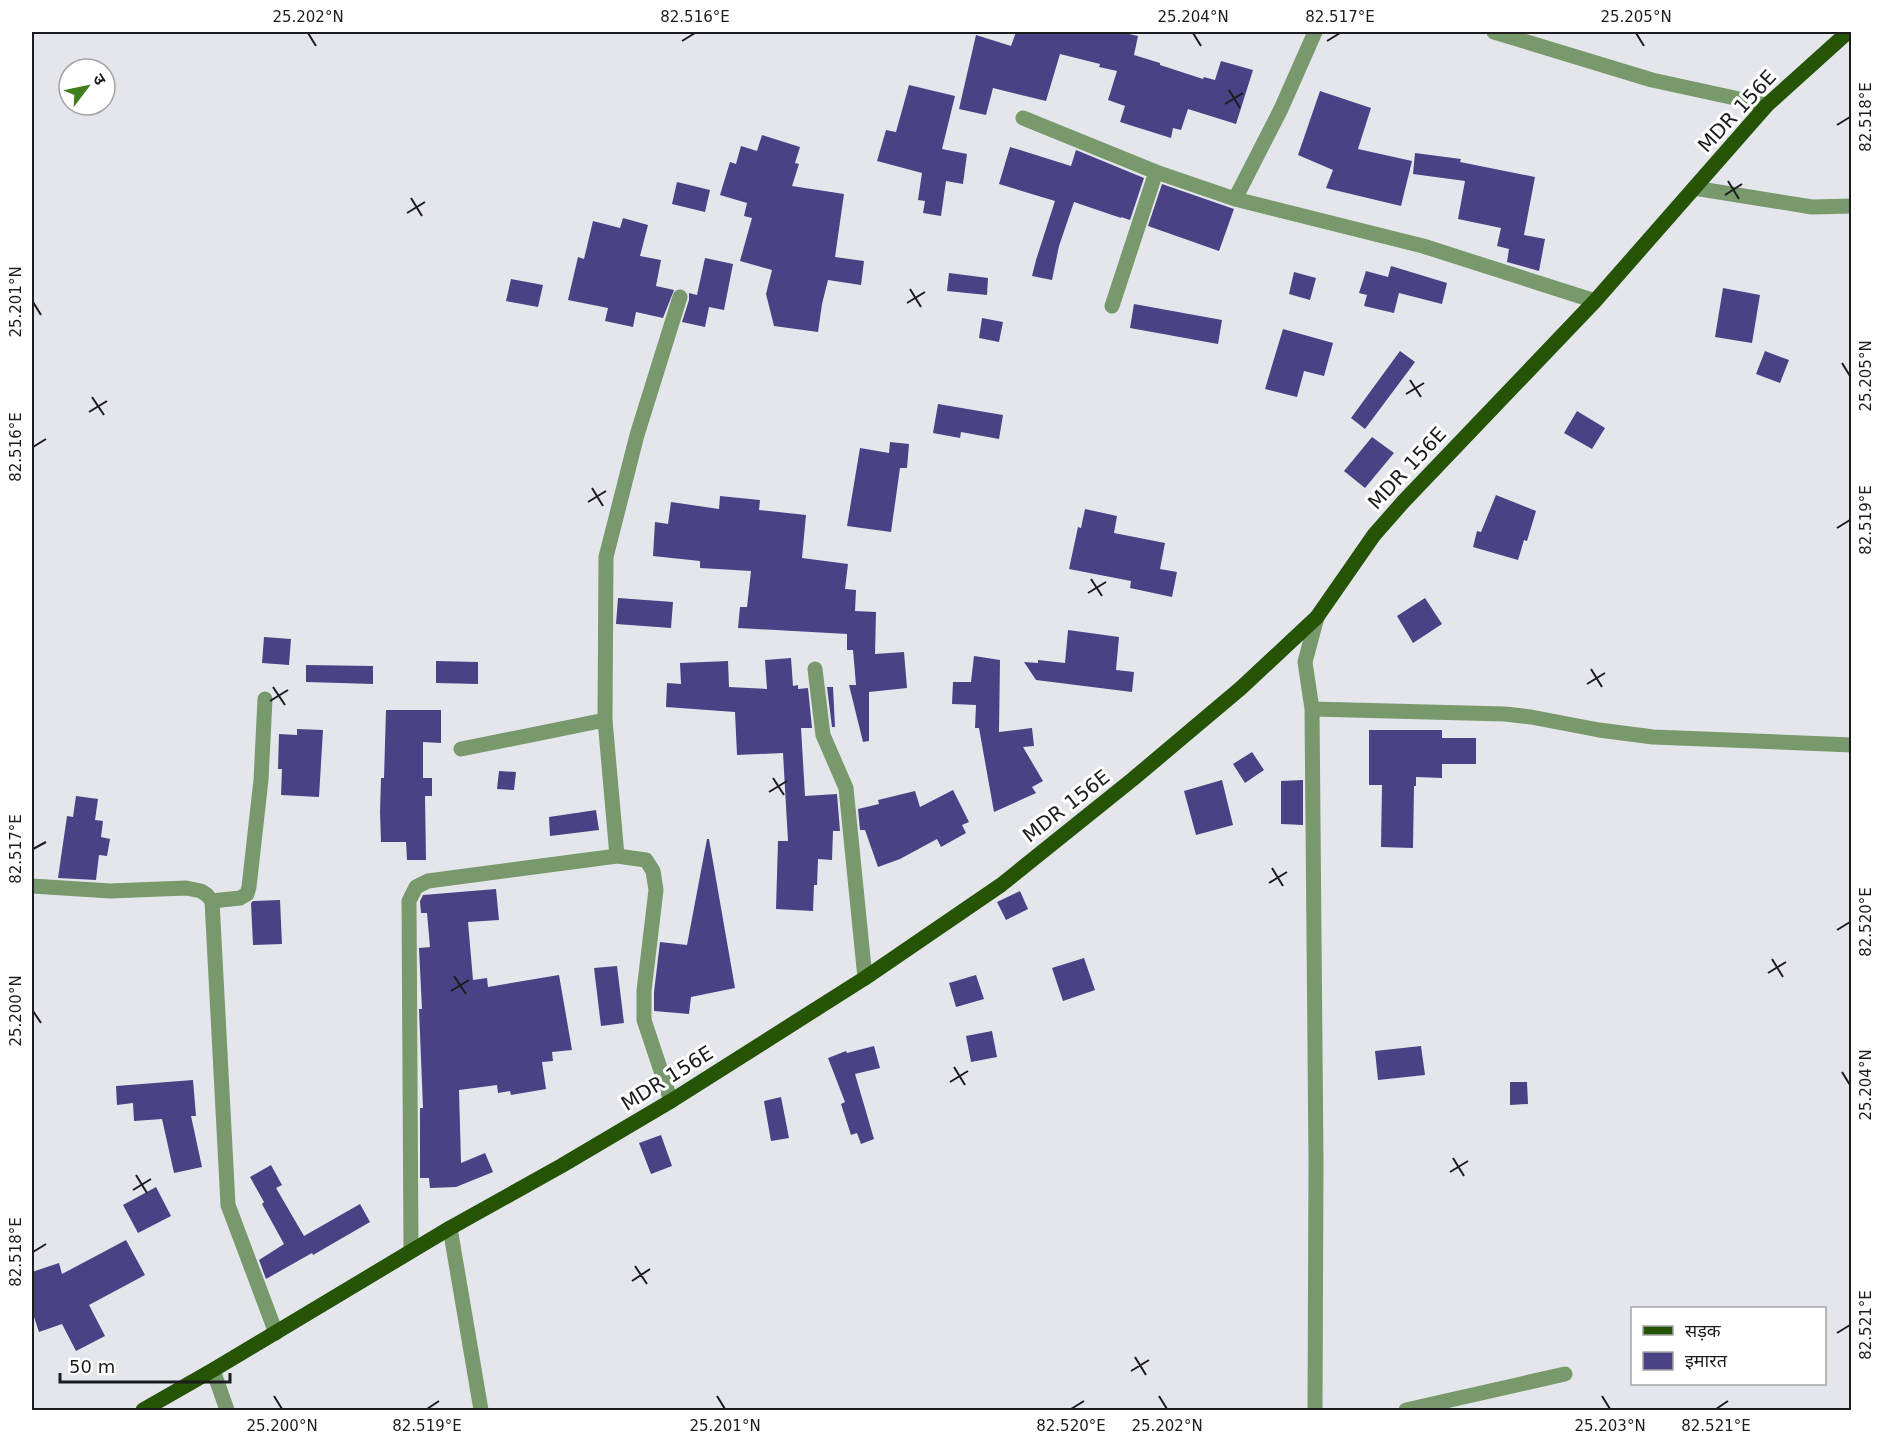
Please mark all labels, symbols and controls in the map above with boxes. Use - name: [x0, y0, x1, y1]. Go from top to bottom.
- text: 25.202°N: [272, 8, 344, 26]
- text: 82.516°E: [660, 8, 730, 26]
- text: 25.204°N: [1157, 8, 1229, 26]
- text: 82.517°E: [1305, 8, 1375, 26]
- text: 25.205°N: [1600, 8, 1672, 26]
- north arrow: [57, 57, 117, 117]
- street label: MDR 156E: [1693, 65, 1781, 157]
- text: उ: [89, 70, 110, 89]
- text: 82.518°E: [1857, 82, 1875, 152]
- text: 25.201°N: [7, 266, 25, 338]
- text: 25.205°N: [1857, 340, 1875, 412]
- text: 82.516°E: [7, 412, 25, 482]
- street label: MDR 156E: [1363, 422, 1451, 514]
- text: 82.519°E: [1857, 485, 1875, 555]
- street label: MDR 156E: [1018, 765, 1114, 847]
- text: 82.517°E: [7, 814, 25, 884]
- text: 82.520°E: [1857, 887, 1875, 957]
- text: 25.200°N: [7, 975, 25, 1047]
- street label: MDR 156E: [617, 1040, 717, 1116]
- text: 25.204°N: [1857, 1049, 1875, 1121]
- text: 82.518°E: [7, 1217, 25, 1287]
- text: 82.521°E: [1857, 1290, 1875, 1360]
- legend: [1631, 1307, 1826, 1385]
- text: सड़क: [1685, 1320, 1722, 1341]
- scale bar: [60, 1346, 230, 1384]
- text: इमारत: [1685, 1350, 1728, 1371]
- text: 50 m: [69, 1356, 115, 1377]
- text: 25.200°N: [246, 1417, 318, 1435]
- text: 82.519°E: [392, 1417, 462, 1435]
- text: 25.201°N: [689, 1417, 761, 1435]
- text: 82.520°E: [1036, 1417, 1106, 1435]
- text: 25.202°N: [1131, 1417, 1203, 1435]
- text: 25.203°N: [1574, 1417, 1646, 1435]
- text: 82.521°E: [1681, 1417, 1751, 1435]

